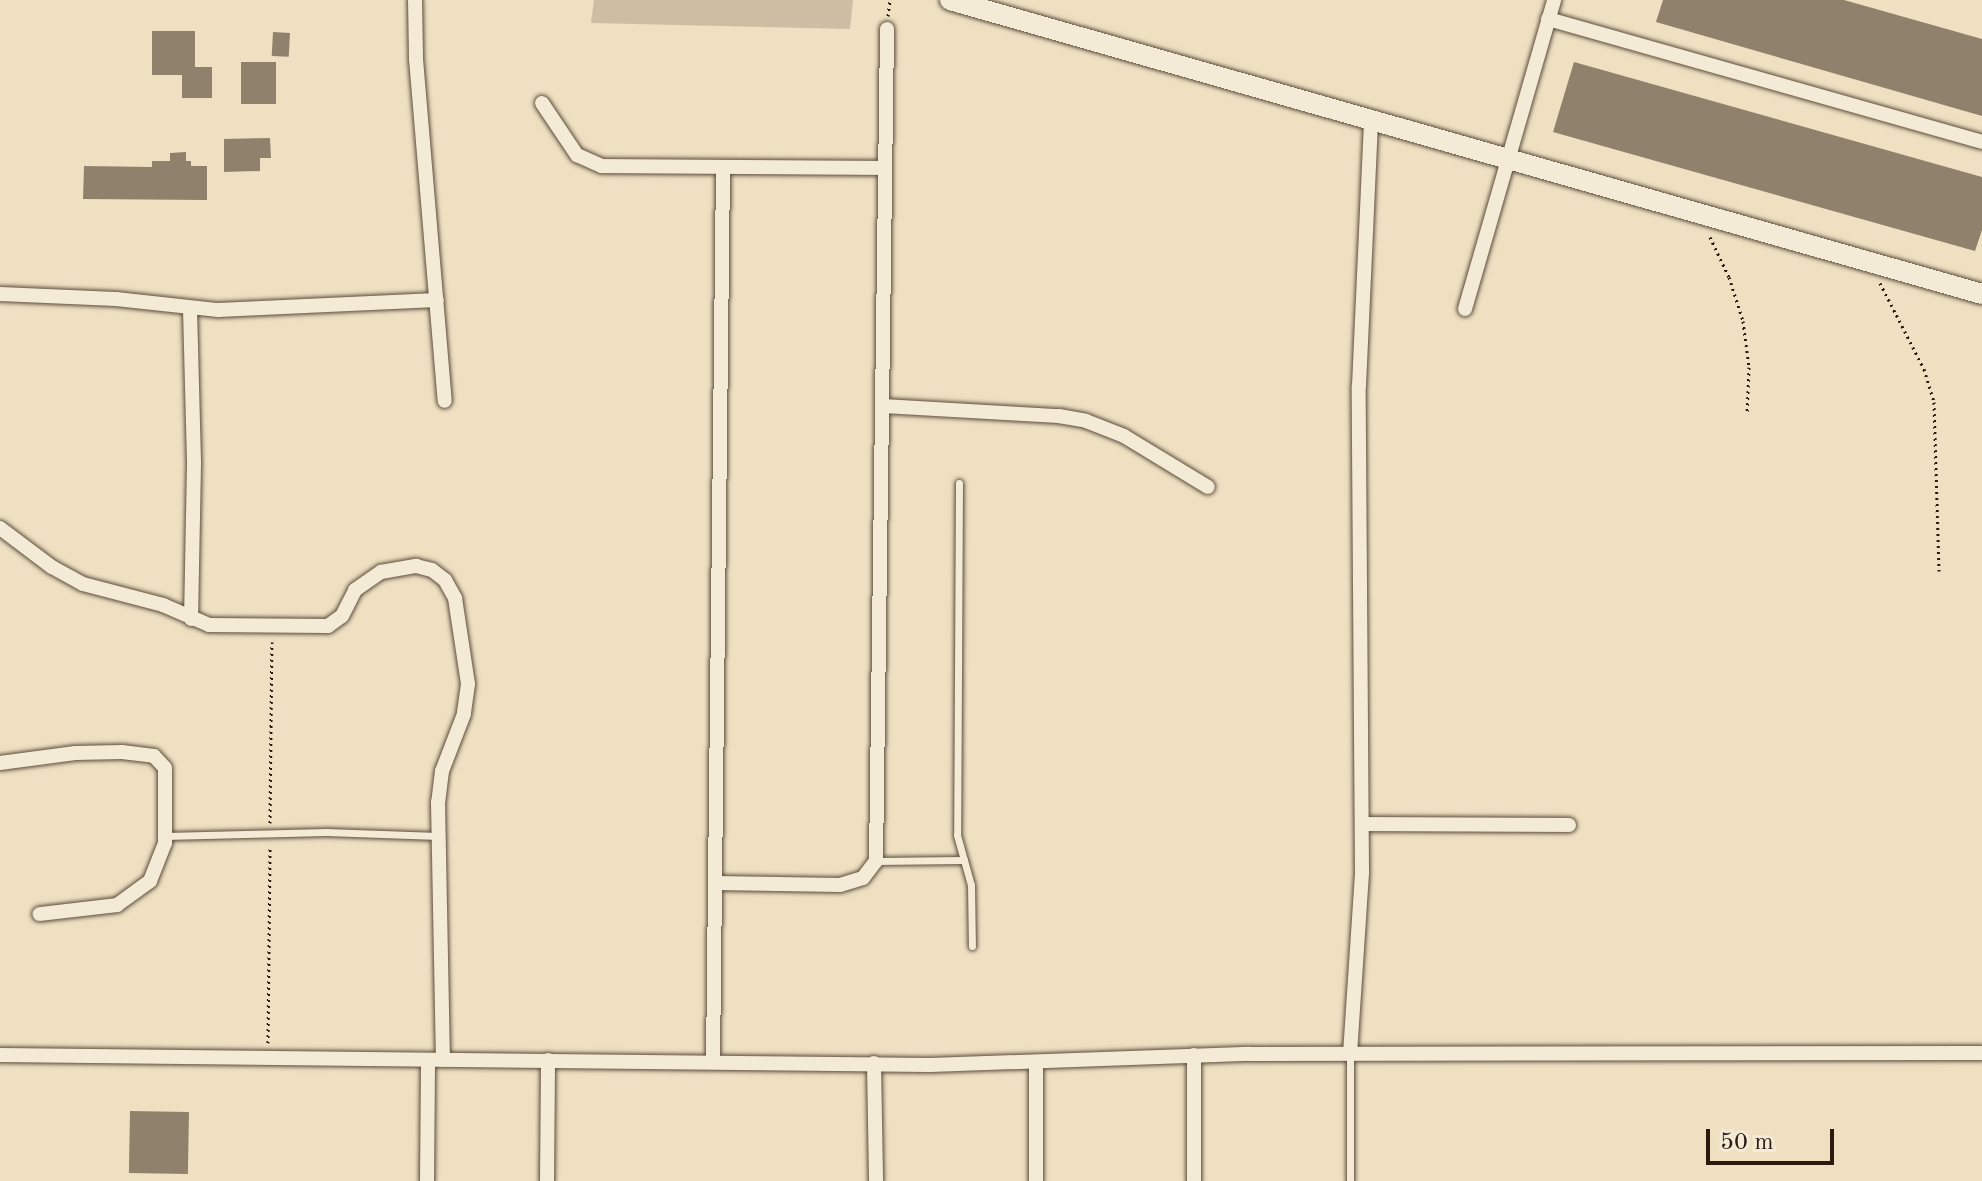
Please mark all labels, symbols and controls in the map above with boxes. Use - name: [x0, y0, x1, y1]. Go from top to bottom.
- scale bar: [1710, 1113, 1838, 1163]
- text: 50 m: [1720, 1131, 1774, 1155]

